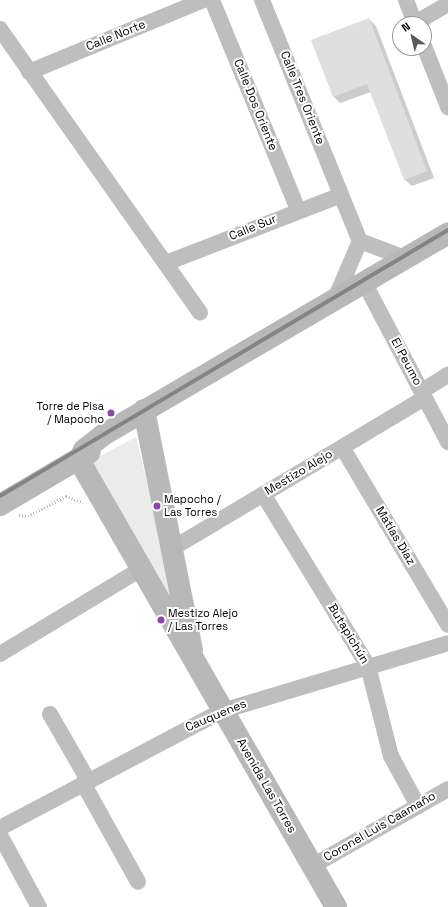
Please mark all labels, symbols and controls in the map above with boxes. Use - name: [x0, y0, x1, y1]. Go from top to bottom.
- north arrow: [392, 16, 432, 56]
- street label: Calle Norte: [84, 18, 148, 54]
- text: N: [399, 19, 413, 35]
- street label: Calle Tres Oriente: [277, 49, 327, 147]
- street label: Calle Dos Oriente: [230, 57, 280, 153]
- street label: Calle Sur: [227, 212, 279, 244]
- street label: El Peumo: [387, 336, 425, 388]
- place label: Torre de Pisa / Mapocho: [37, 400, 104, 426]
- marker: Torre de Pisa / Mapocho: [106, 408, 116, 418]
- street label: Mestizo Alejo: [262, 447, 336, 499]
- place label: Mapocho / Las Torres: [164, 493, 221, 519]
- marker: Mapocho / Las Torres: [152, 501, 162, 511]
- street label: Matías Díaz: [372, 504, 418, 568]
- street label: Butapichún: [324, 601, 372, 667]
- place label: Mestizo Alejo / Las Torres: [168, 607, 238, 633]
- marker: Mestizo Alejo / Las Torres: [156, 615, 166, 625]
- street label: Cauquenes: [183, 697, 249, 735]
- street label: Avenida Las Torres: [233, 736, 299, 836]
- street label: Coronel Luis Caamaño: [321, 789, 439, 865]

